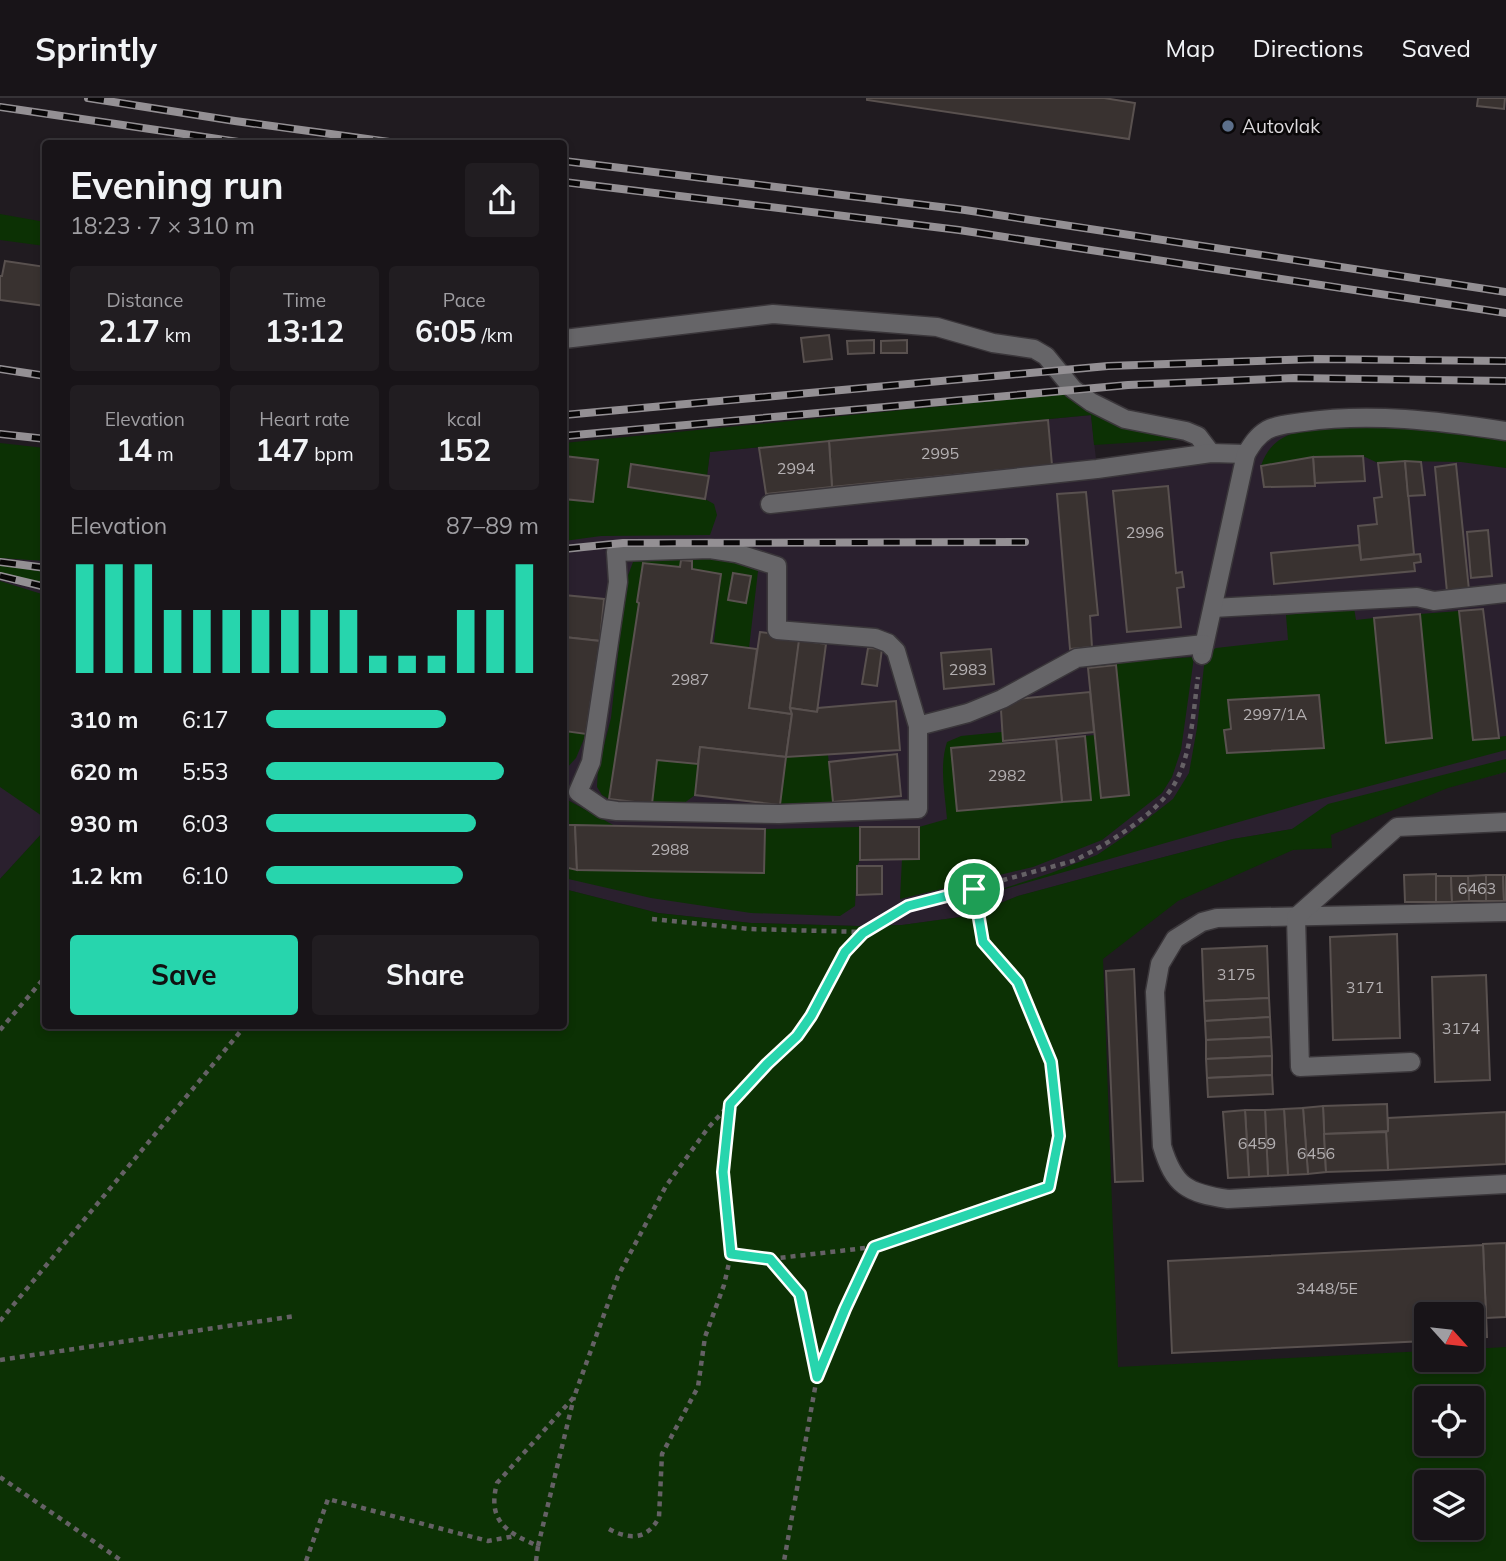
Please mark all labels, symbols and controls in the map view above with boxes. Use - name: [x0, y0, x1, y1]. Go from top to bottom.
- text: Sprintly: [35, 28, 157, 69]
- text: Map: [1165, 33, 1215, 63]
- text: Directions: [1253, 33, 1364, 63]
- text: Saved: [1402, 33, 1471, 63]
- place label: Autovlak: [1242, 114, 1320, 138]
- marker: Autovlak: [1220, 118, 1236, 134]
- text: Evening run: [70, 161, 284, 209]
- button: share: [465, 163, 539, 237]
- text: 18:23 · 7 × 310 m: [70, 211, 255, 240]
- text: Distance: [106, 288, 183, 312]
- text: Time: [283, 288, 326, 312]
- text: Pace: [443, 288, 486, 312]
- text: 2.17: [98, 312, 160, 350]
- text: 13:12: [265, 312, 344, 350]
- text: 6:05: [415, 312, 476, 350]
- text: km: [160, 323, 191, 347]
- text: /km: [476, 323, 513, 347]
- text: Elevation: [105, 407, 185, 431]
- text: Heart rate: [259, 407, 350, 431]
- text: kcal: [447, 407, 482, 431]
- text: 14: [116, 431, 152, 469]
- text: 147: [255, 431, 309, 469]
- text: 152: [437, 431, 491, 469]
- text: m: [152, 442, 174, 466]
- text: bpm: [309, 442, 354, 466]
- house number: 2995: [921, 443, 959, 463]
- house number: 2994: [777, 458, 816, 478]
- text: Elevation: [70, 511, 167, 540]
- text: 87–89 m: [446, 511, 539, 540]
- house number: 2996: [1126, 522, 1164, 542]
- house number: 2983: [949, 659, 987, 679]
- house number: 2987: [671, 669, 709, 689]
- house number: 2997/1A: [1243, 704, 1307, 724]
- text: 310 m: [70, 705, 138, 734]
- text: 6:17: [182, 705, 229, 734]
- text: 620 m: [70, 757, 138, 786]
- text: 5:53: [182, 757, 229, 786]
- house number: 2982: [988, 765, 1026, 785]
- text: 930 m: [70, 809, 138, 838]
- text: 6:03: [182, 809, 229, 838]
- house number: 2988: [651, 839, 689, 859]
- pin: [944, 859, 1004, 919]
- text: 1.2 km: [70, 861, 143, 890]
- text: 6:10: [182, 861, 229, 890]
- icon: arrive: [955, 870, 993, 908]
- house number: 6463: [1458, 878, 1496, 898]
- button: Save: [70, 935, 298, 1015]
- button: Share: [312, 935, 539, 1015]
- house number: 3175: [1217, 964, 1255, 984]
- house number: 3171: [1346, 977, 1384, 997]
- house number: 3174: [1442, 1018, 1481, 1038]
- house number: 6459: [1238, 1133, 1276, 1153]
- house number: 6456: [1297, 1143, 1335, 1163]
- house number: 3448/5E: [1296, 1278, 1358, 1298]
- north arrow: [1414, 1302, 1484, 1372]
- map controls: [1414, 1302, 1484, 1540]
- button: locate: [1414, 1386, 1484, 1456]
- button: layers: [1414, 1470, 1484, 1540]

